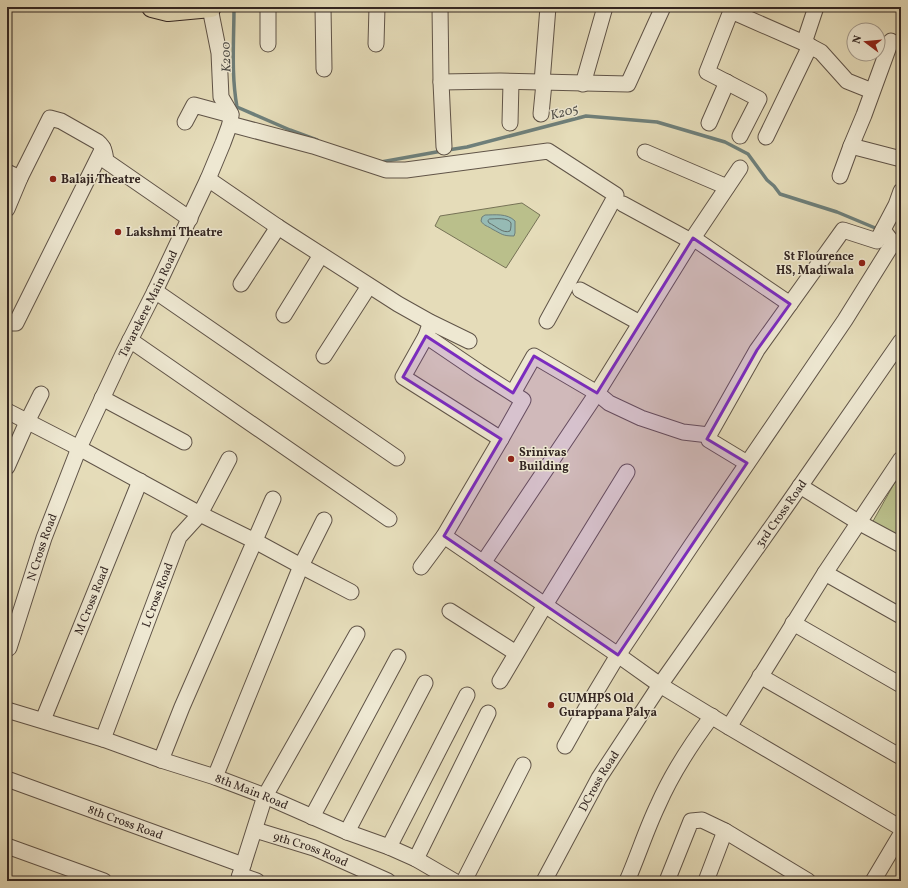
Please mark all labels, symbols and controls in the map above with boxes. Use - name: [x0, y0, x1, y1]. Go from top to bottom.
- north arrow: [846, 22, 886, 62]
- text: N: [850, 34, 866, 46]
- water label: K200: [217, 41, 237, 73]
- water label: K205: [548, 101, 581, 125]
- place label: Balaji Theatre: [61, 172, 141, 188]
- marker: Balaji Theatre: [48, 174, 58, 184]
- place label: Lakshmi Theatre: [126, 225, 223, 241]
- marker: Lakshmi Theatre: [113, 227, 123, 237]
- street label: Tavarekere Main Road: [116, 248, 182, 360]
- place label: St Flourence HS, Madiwala: [776, 249, 854, 279]
- marker: St Flourence HS, Madiwala: [857, 258, 867, 268]
- place label: Srinivas Building: [519, 445, 569, 475]
- marker: Srinivas Building: [506, 454, 516, 464]
- street label: 3rd Cross Road: [752, 477, 811, 551]
- street label: N Cross Road: [24, 511, 62, 583]
- street label: L Cross Road: [139, 560, 178, 630]
- street label: M Cross Road: [71, 564, 114, 638]
- place label: GUMHPS Old Gurappana Palya: [559, 691, 657, 721]
- marker: GUMHPS Old Gurappana Palya: [546, 700, 556, 710]
- street label: DCross Road: [576, 748, 624, 815]
- street label: 8th Main Road: [212, 771, 291, 814]
- street label: 8th Cross Road: [85, 802, 165, 844]
- street label: 9th Cross Road: [271, 829, 351, 871]

